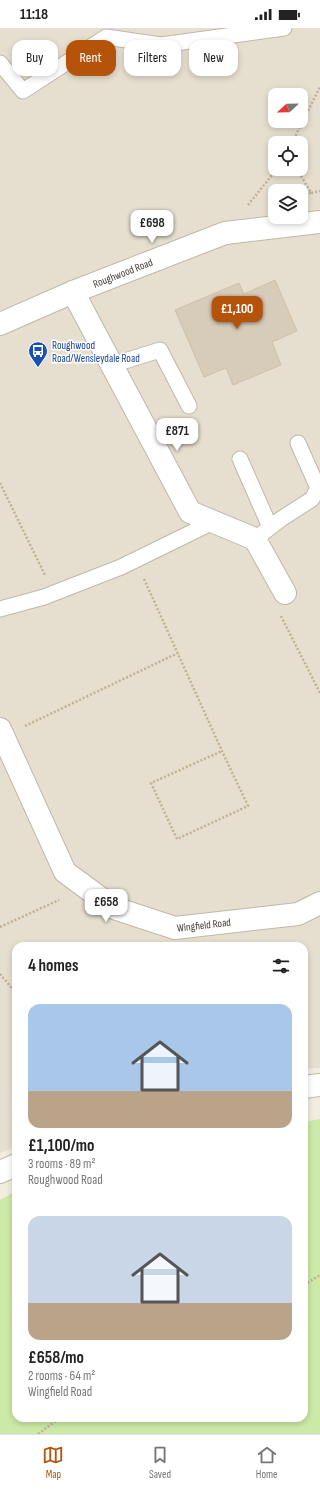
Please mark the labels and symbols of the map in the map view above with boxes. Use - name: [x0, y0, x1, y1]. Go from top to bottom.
- north arrow: [268, 88, 308, 128]
- pin: £698: [128, 210, 176, 244]
- street label: Roughwood Road: [91, 256, 155, 291]
- pin: £1,100: [204, 296, 270, 330]
- place label: Roughwood Road/Wensleydale Road: [52, 339, 140, 365]
- bus stop icon: Roughwood Road/Wensleydale Road: [27, 340, 49, 368]
- pin: £871: [153, 418, 201, 452]
- pin: £658: [82, 889, 130, 923]
- street label: Wingfield Road: [176, 916, 232, 935]

